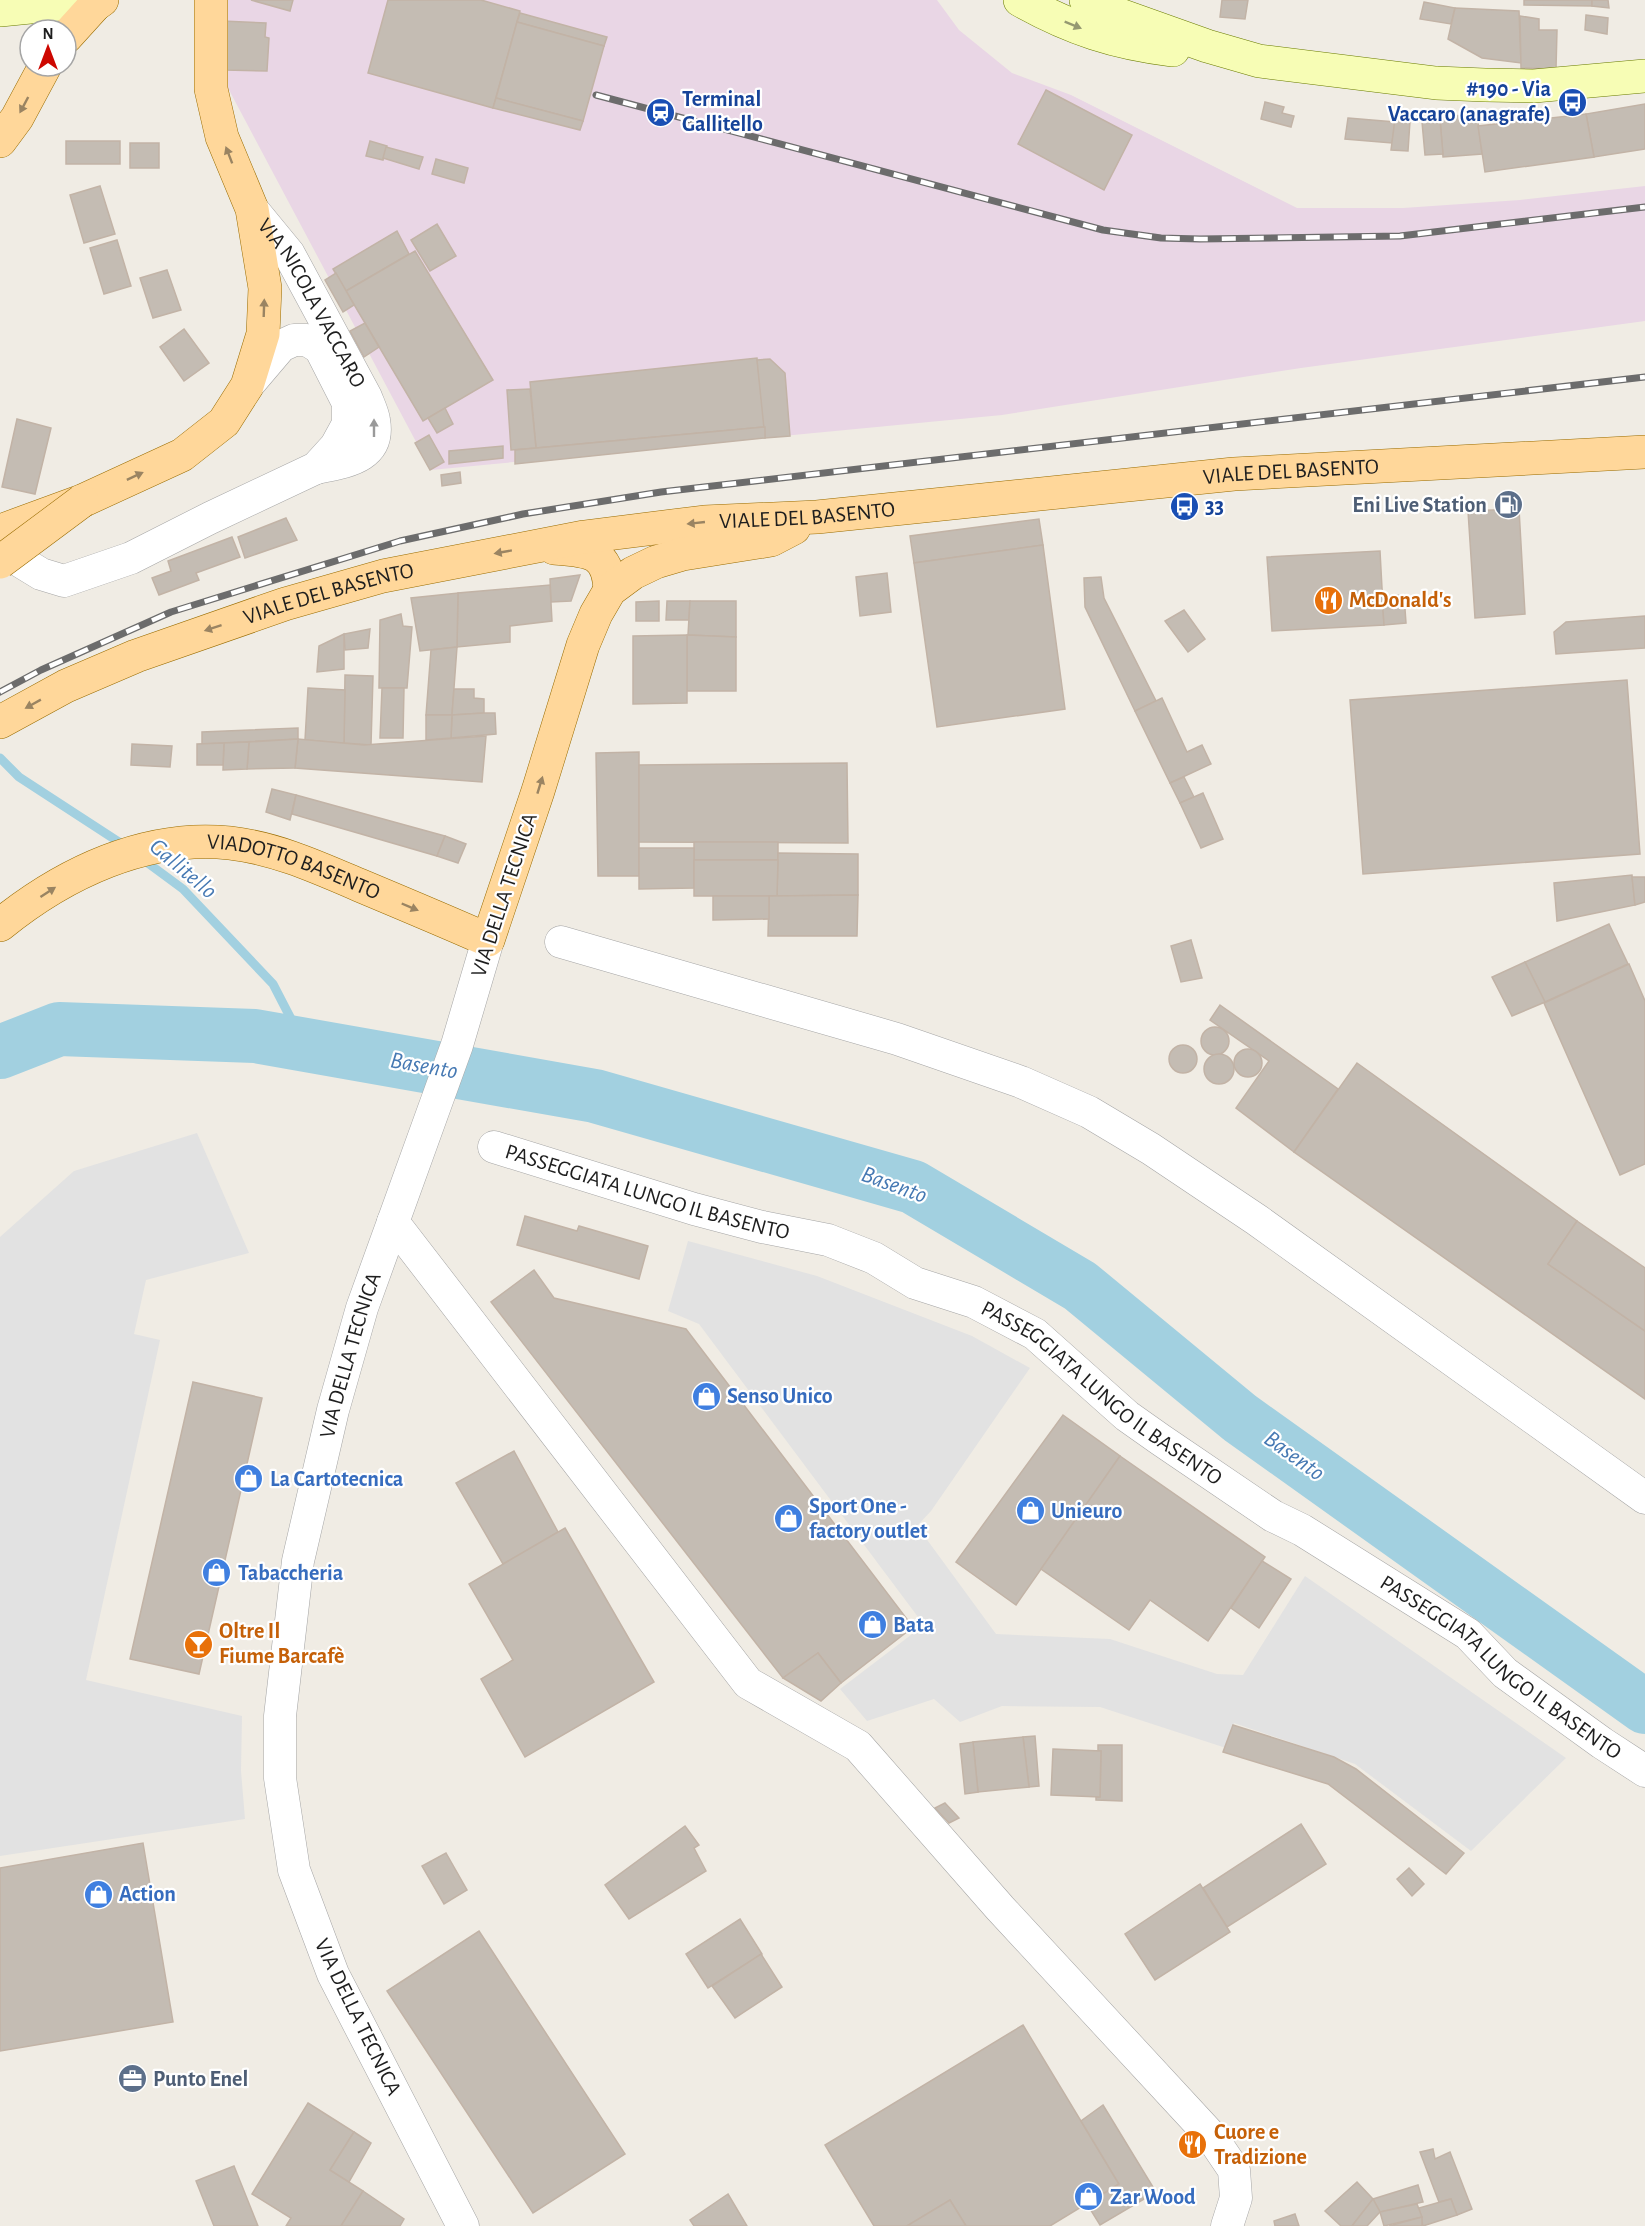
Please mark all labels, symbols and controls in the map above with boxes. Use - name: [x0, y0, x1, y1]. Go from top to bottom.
- north arrow: [18, 18, 78, 78]
- one-way arrow: [1064, 21, 1082, 30]
- text: N: [42, 26, 54, 42]
- place label: #190 - Via Vaccaro (anagrafe): [1388, 78, 1551, 125]
- bus stop icon: #190 - Via Vaccaro (anagrafe): [1556, 86, 1588, 118]
- place label: Terminal Gallitello: [682, 88, 763, 135]
- one-way arrow: [19, 96, 29, 113]
- station icon: Terminal Gallitello: [645, 96, 677, 128]
- one-way arrow: [224, 146, 234, 164]
- street label: VIA NICOLA VACCARO: [254, 214, 370, 391]
- one-way arrow: [260, 299, 269, 318]
- one-way arrow: [369, 418, 378, 437]
- street label: VIALE DEL BASENTO: [1202, 455, 1379, 488]
- one-way arrow: [127, 472, 144, 481]
- fuel station icon: Eni Live Station: [1492, 489, 1524, 521]
- bus stop icon: 33: [1168, 490, 1200, 522]
- place label: Eni Live Station: [1352, 494, 1487, 516]
- place label: 33: [1205, 495, 1224, 517]
- street label: VIALE DEL BASENTO: [719, 498, 896, 532]
- one-way arrow: [686, 518, 705, 528]
- one-way arrow: [493, 548, 512, 557]
- street label: VIALE DEL BASENTO: [241, 559, 416, 629]
- restaurant icon: McDonald's: [1312, 584, 1344, 616]
- place label: McDonald's: [1349, 589, 1451, 611]
- one-way arrow: [204, 624, 222, 633]
- one-way arrow: [24, 699, 41, 709]
- one-way arrow: [536, 776, 545, 794]
- street label: VIA DELLA TECNICA: [467, 810, 541, 980]
- street label: VIADOTTO BASENTO: [207, 831, 383, 904]
- water label: Gallitello: [145, 834, 221, 904]
- one-way arrow: [40, 886, 57, 897]
- one-way arrow: [402, 902, 420, 912]
- water label: Basento: [388, 1048, 460, 1084]
- street label: PASSEGGIATA LUNGO IL BASENTO: [503, 1140, 791, 1243]
- water label: Basento: [858, 1162, 930, 1208]
- street label: VIA DELLA TECNICA: [316, 1269, 385, 1440]
- street label: PASSEGGIATA LUNGO IL BASENTO: [978, 1297, 1226, 1489]
- shop icon: Senso Unico: [690, 1380, 722, 1412]
- place label: Senso Unico: [727, 1385, 833, 1407]
- water label: Basento: [1259, 1426, 1329, 1486]
- shop icon: La Cartotecnica: [233, 1463, 265, 1495]
- place label: La Cartotecnica: [270, 1468, 404, 1490]
- place label: Sport One - factory outlet: [809, 1495, 928, 1543]
- shop icon: Unieuro: [1014, 1495, 1046, 1527]
- place label: Unieuro: [1051, 1500, 1122, 1522]
- shop icon: Sport One - factory outlet: [772, 1503, 804, 1535]
- shop icon: Tabaccheria: [201, 1557, 233, 1589]
- place label: Tabaccheria: [238, 1562, 344, 1584]
- street label: PASSEGGIATA LUNGO IL BASENTO: [1376, 1571, 1625, 1763]
- shop icon: Bata: [856, 1609, 888, 1641]
- place label: Bata: [893, 1614, 935, 1636]
- place label: Oltre Il Fiume Barcafè: [219, 1620, 344, 1667]
- bar icon: Oltre Il Fiume Barcafè: [182, 1628, 214, 1660]
- shop icon: Action: [82, 1878, 114, 1910]
- place label: Action: [119, 1883, 176, 1905]
- street label: VIA DELLA TECNICA: [311, 1935, 406, 2099]
- office icon: Punto Enel: [116, 2063, 148, 2095]
- place label: Punto Enel: [153, 2068, 248, 2090]
- place label: Cuore e Tradizione: [1214, 2121, 1307, 2168]
- restaurant icon: Cuore e Tradizione: [1177, 2129, 1209, 2161]
- shop icon: Zar Wood: [1073, 2181, 1105, 2213]
- place label: Zar Wood: [1110, 2186, 1196, 2208]

